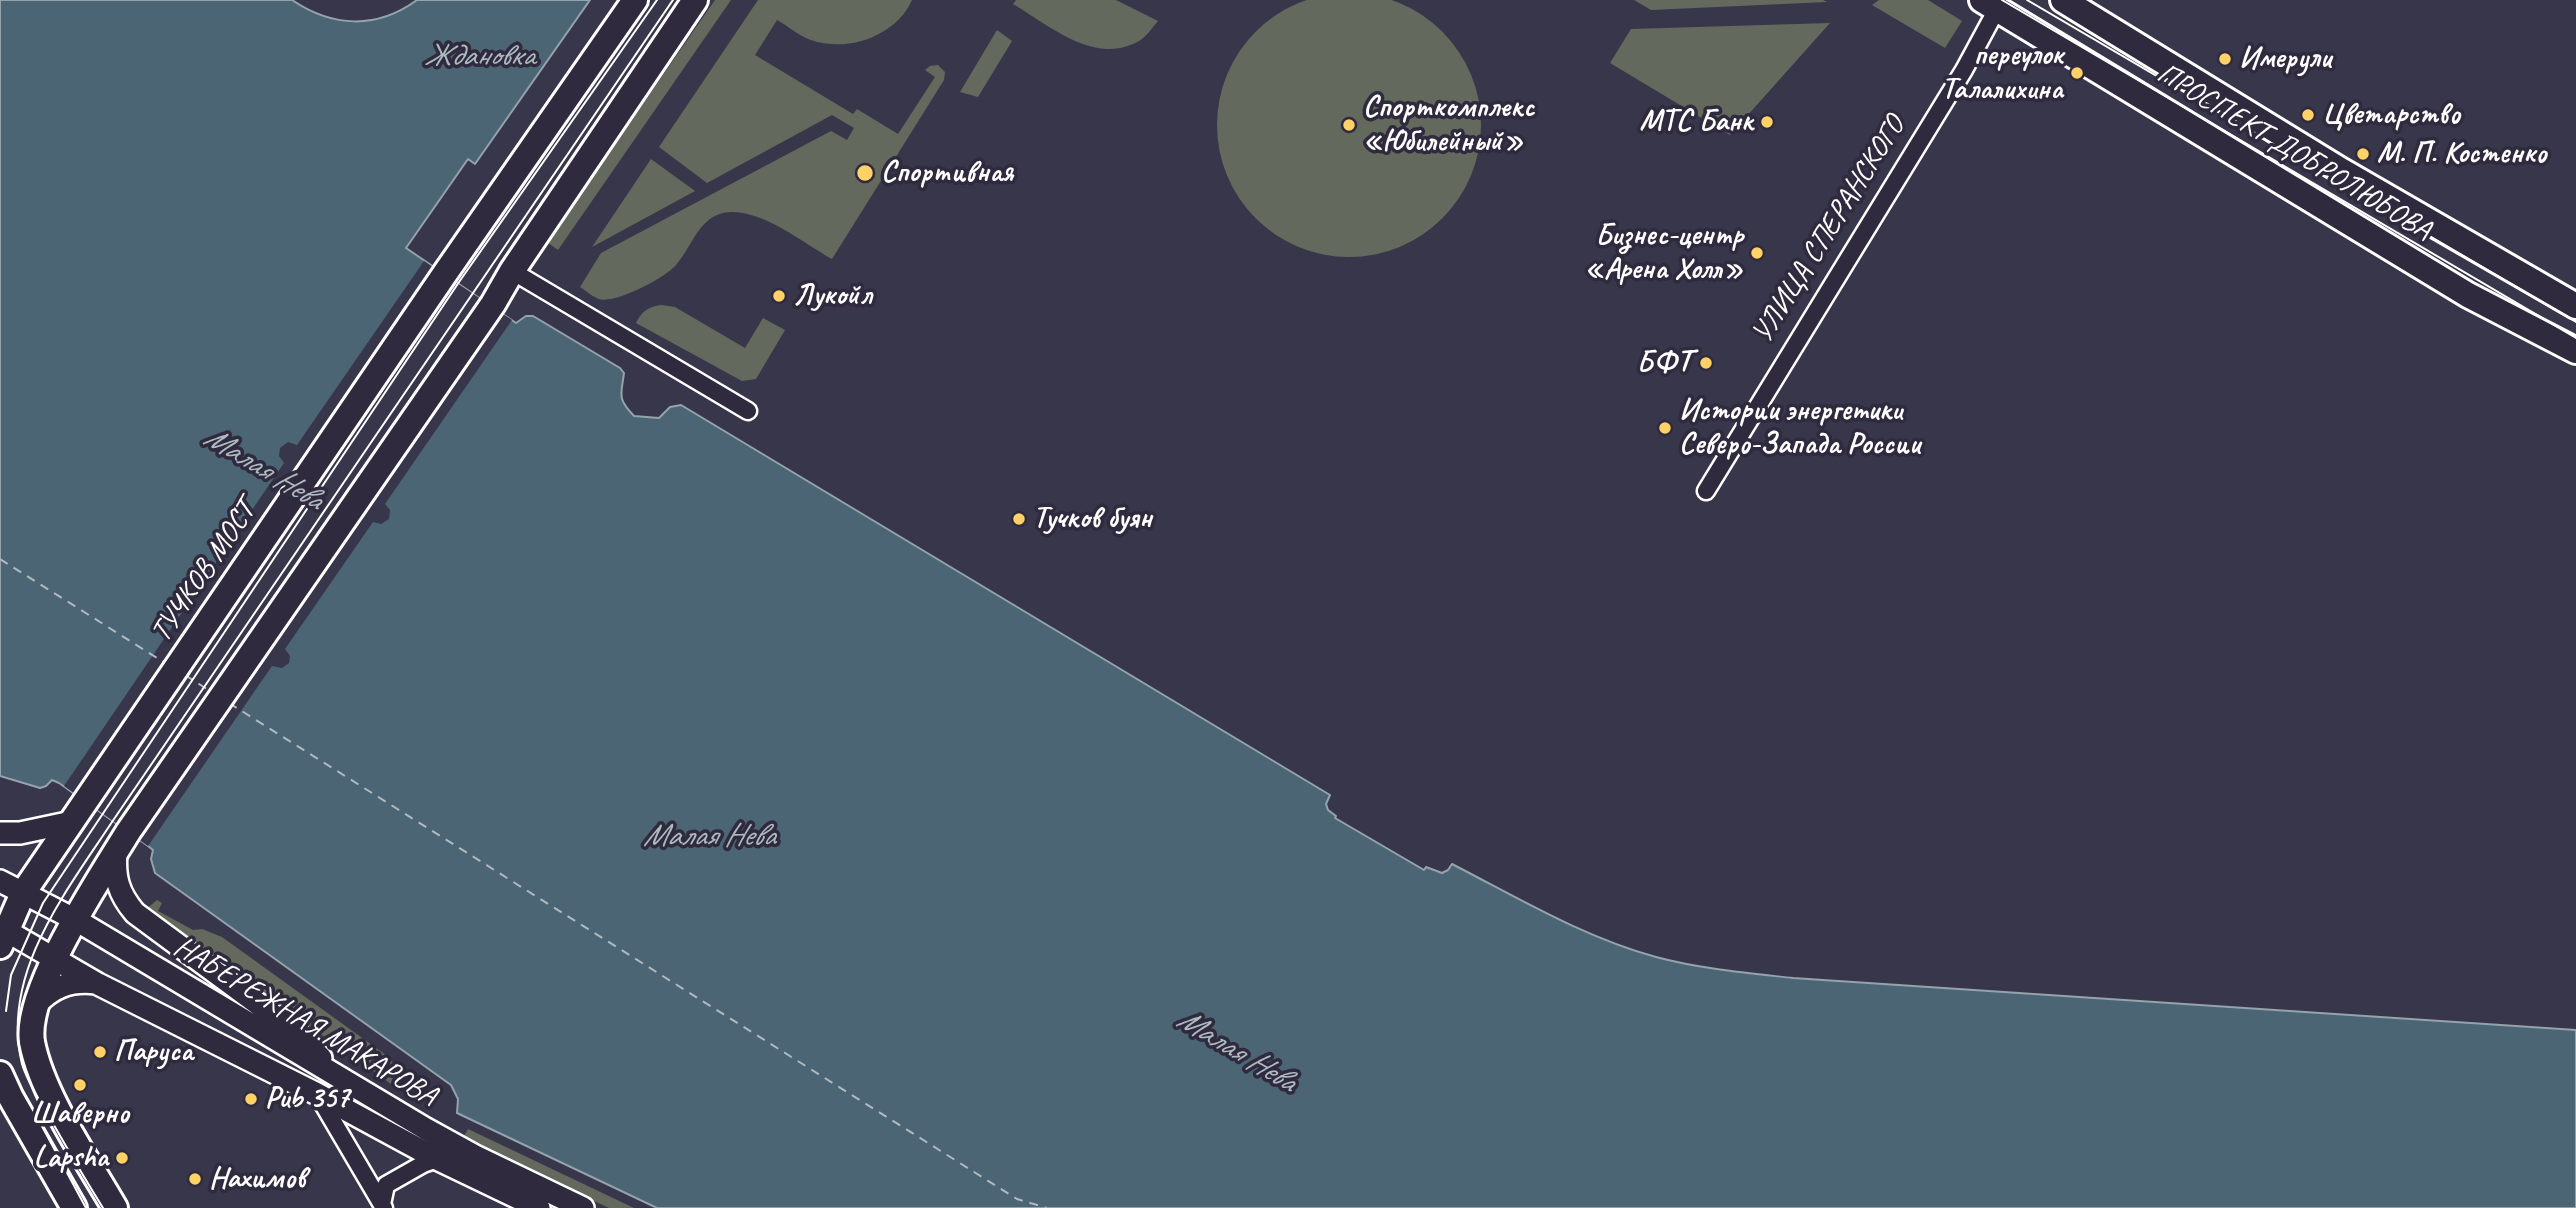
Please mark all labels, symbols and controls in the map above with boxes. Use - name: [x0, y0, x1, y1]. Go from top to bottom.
- water label: Ждановка: [424, 38, 534, 76]
- place label: переулок Талалихина: [1942, 38, 2063, 108]
- place label: Имерули: [2239, 41, 2331, 77]
- marker: Имерули: [2217, 51, 2233, 67]
- street label: ПРОСПЕКТ ДОБРОЛЮБОВА: [2150, 56, 2438, 248]
- marker: переулок Талалихина: [2069, 65, 2085, 81]
- place label: Спорткомплекс «Юбилейный»: [1363, 90, 1534, 160]
- place label: Цветарство: [2322, 97, 2460, 133]
- place label: МТС Банк: [1639, 104, 1753, 140]
- marker: Цветарство: [2300, 107, 2316, 123]
- street label: УЛИЦА СПЕРАНСКОГО: [1745, 110, 1913, 350]
- marker: МТС Банк: [1759, 114, 1775, 130]
- marker: Спорткомплекс «Юбилейный»: [1341, 117, 1357, 133]
- place label: М. П. Костенко: [2377, 136, 2547, 172]
- marker: М. П. Костенко: [2355, 146, 2371, 162]
- place label: Спортивная: [881, 155, 1013, 191]
- marker: Спортивная: [855, 163, 875, 183]
- place label: Бизнес-центр «Арена Холл»: [1585, 218, 1743, 288]
- marker: Бизнес-центр «Арена Холл»: [1749, 245, 1765, 261]
- place label: Лукойл: [793, 278, 871, 314]
- marker: Лукойл: [771, 288, 787, 304]
- place label: БФТ: [1637, 345, 1692, 381]
- marker: БФТ: [1698, 355, 1714, 371]
- place label: Истории энергетики Северо-Запада России: [1679, 393, 1920, 463]
- water label: Малая Нева: [197, 419, 329, 519]
- marker: Истории энергетики Северо-Запада России: [1657, 420, 1673, 436]
- street label: ТУЧКОВ МОСТ: [144, 495, 264, 649]
- place label: Тучков буян: [1033, 501, 1152, 537]
- marker: Тучков буян: [1011, 511, 1027, 527]
- water label: Малая Нева: [643, 818, 775, 856]
- street label: НАБЕРЕЖНАЯ МАКАРОВА: [167, 929, 443, 1115]
- water label: Малая Нева: [1170, 1001, 1302, 1101]
- place label: Паруса: [114, 1034, 193, 1070]
- marker: Паруса: [92, 1044, 108, 1060]
- marker: Шаверно: [72, 1077, 88, 1093]
- place label: Pub 357: [265, 1081, 349, 1117]
- marker: Pub 357: [243, 1091, 259, 1107]
- place label: Шаверно: [31, 1096, 129, 1132]
- place label: Lapsha: [34, 1140, 108, 1176]
- marker: Lapsha: [114, 1150, 130, 1166]
- place label: Нахимов: [209, 1161, 306, 1197]
- marker: Нахимов: [187, 1171, 203, 1187]

